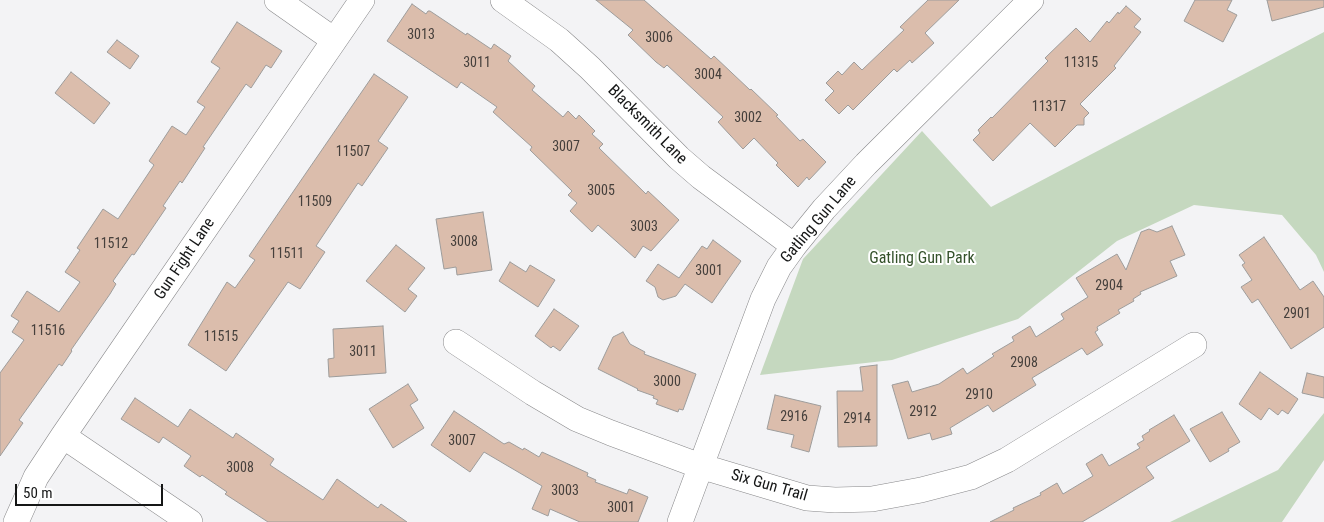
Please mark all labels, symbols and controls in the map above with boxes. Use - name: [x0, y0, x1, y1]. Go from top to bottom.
- house number: 3013: [407, 27, 435, 43]
- house number: 3006: [645, 30, 673, 46]
- house number: 3011: [463, 55, 491, 71]
- house number: 11315: [1064, 55, 1098, 71]
- house number: 3004: [694, 67, 722, 83]
- street label: Blacksmith Lane: [603, 81, 691, 169]
- house number: 11317: [1032, 99, 1066, 115]
- house number: 3002: [734, 110, 762, 126]
- house number: 3007: [552, 139, 580, 155]
- house number: 11507: [336, 144, 370, 160]
- street label: Gatling Gun Lane: [777, 173, 861, 267]
- house number: 3005: [587, 183, 615, 199]
- house number: 11509: [298, 194, 332, 210]
- street label: Gun Fight Lane: [151, 214, 219, 304]
- house number: 3003: [630, 219, 658, 235]
- house number: 3008: [450, 234, 478, 250]
- house number: 11512: [94, 236, 128, 252]
- house number: 11511: [270, 246, 304, 262]
- park label: Gatling Gun Park: [869, 249, 975, 269]
- house number: 3001: [695, 263, 723, 279]
- house number: 2904: [1095, 278, 1123, 294]
- house number: 2901: [1283, 306, 1311, 322]
- house number: 11516: [31, 323, 65, 339]
- house number: 11515: [204, 329, 238, 345]
- house number: 3011: [349, 344, 377, 360]
- house number: 2908: [1010, 355, 1038, 371]
- house number: 3000: [653, 374, 681, 390]
- house number: 2910: [965, 387, 993, 403]
- house number: 2912: [909, 404, 937, 420]
- house number: 2916: [780, 409, 808, 425]
- house number: 2914: [843, 411, 871, 427]
- house number: 3007: [448, 433, 476, 449]
- house number: 3008: [226, 460, 254, 476]
- street label: Six Gun Trail: [729, 466, 809, 506]
- scale bar: [18, 474, 165, 506]
- house number: 3003: [551, 483, 579, 499]
- text: 50 m: [23, 484, 53, 502]
- house number: 3001: [607, 500, 635, 516]

